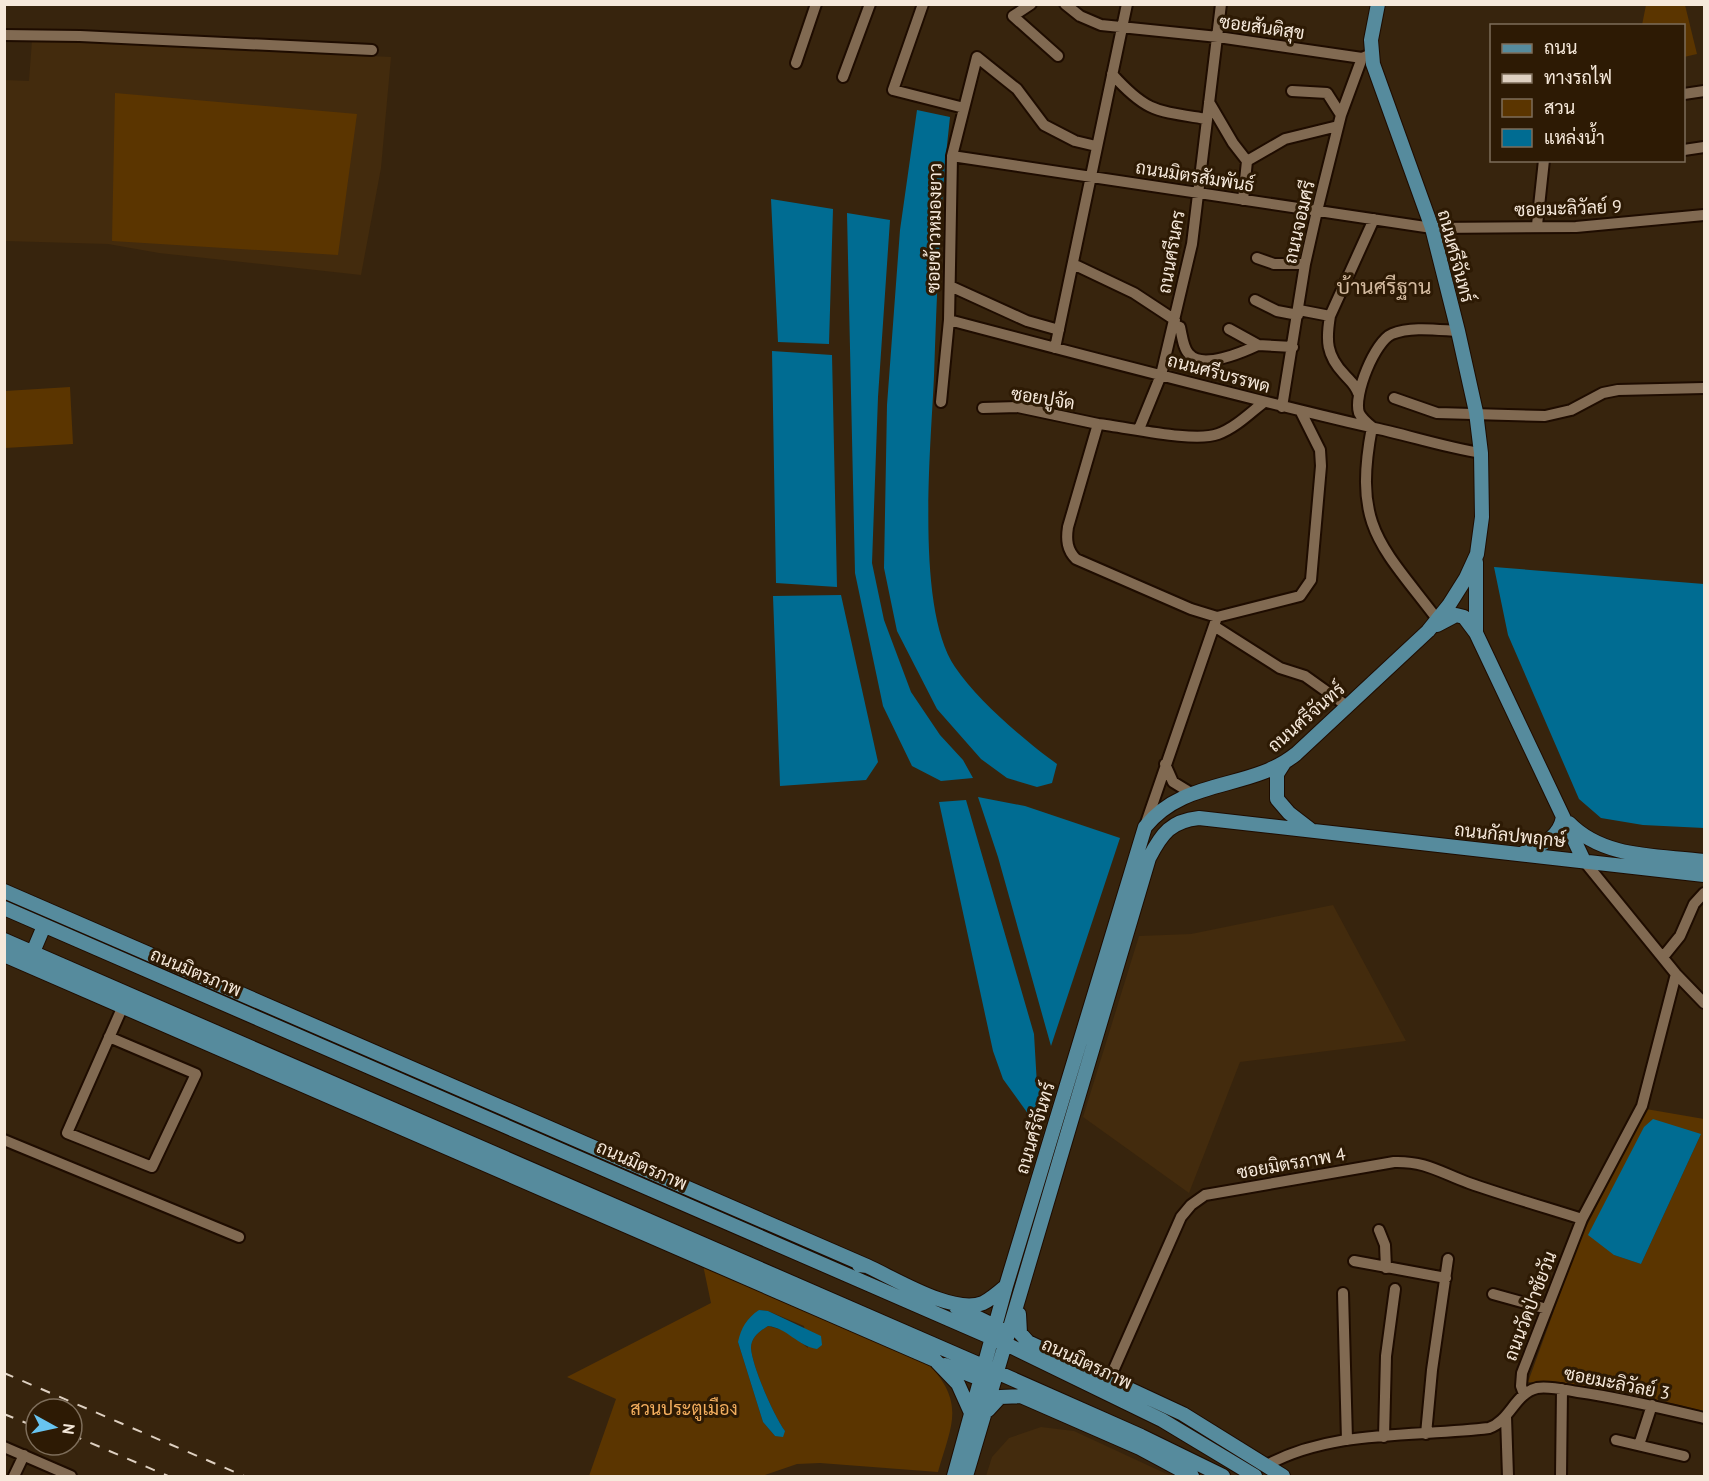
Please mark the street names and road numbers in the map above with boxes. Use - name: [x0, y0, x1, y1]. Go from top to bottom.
- street label: ซอยสันติสุข: [1218, 10, 1306, 45]
- street label: ถนนมิตรสัมพันธ์: [1134, 154, 1256, 197]
- street label: ซอยข้าวหมองยาว: [921, 163, 947, 293]
- street label: ถนนจอมศรี: [1277, 178, 1320, 266]
- street label: ซอยมะลิวัลย์ 9: [1514, 194, 1622, 221]
- street label: ถนนศรีจันทร์: [1433, 207, 1480, 305]
- street label: ถนนศรีนคร: [1151, 208, 1190, 295]
- street label: ถนนศรีบรรพด: [1165, 347, 1273, 398]
- street label: ซอยปูจัด: [1009, 382, 1077, 416]
- street label: ถนนศรีจันทร์: [1262, 676, 1350, 757]
- street label: ถนนกัลปพฤกษ์: [1453, 817, 1568, 852]
- street label: ถนนมิตรภาพ: [147, 942, 245, 1002]
- street label: ถนนศรีจันทร์: [1009, 1079, 1060, 1177]
- street label: ถนนมิตรภาพ: [593, 1135, 691, 1195]
- street label: ซอยมิตรภาพ 4: [1235, 1142, 1347, 1184]
- street label: ถนนวัดป่าชัยวัน: [1499, 1248, 1561, 1364]
- street label: ถนนมิตรภาพ: [1038, 1332, 1136, 1394]
- street label: ซอยมะลิวัลย์ 3: [1562, 1360, 1672, 1405]

